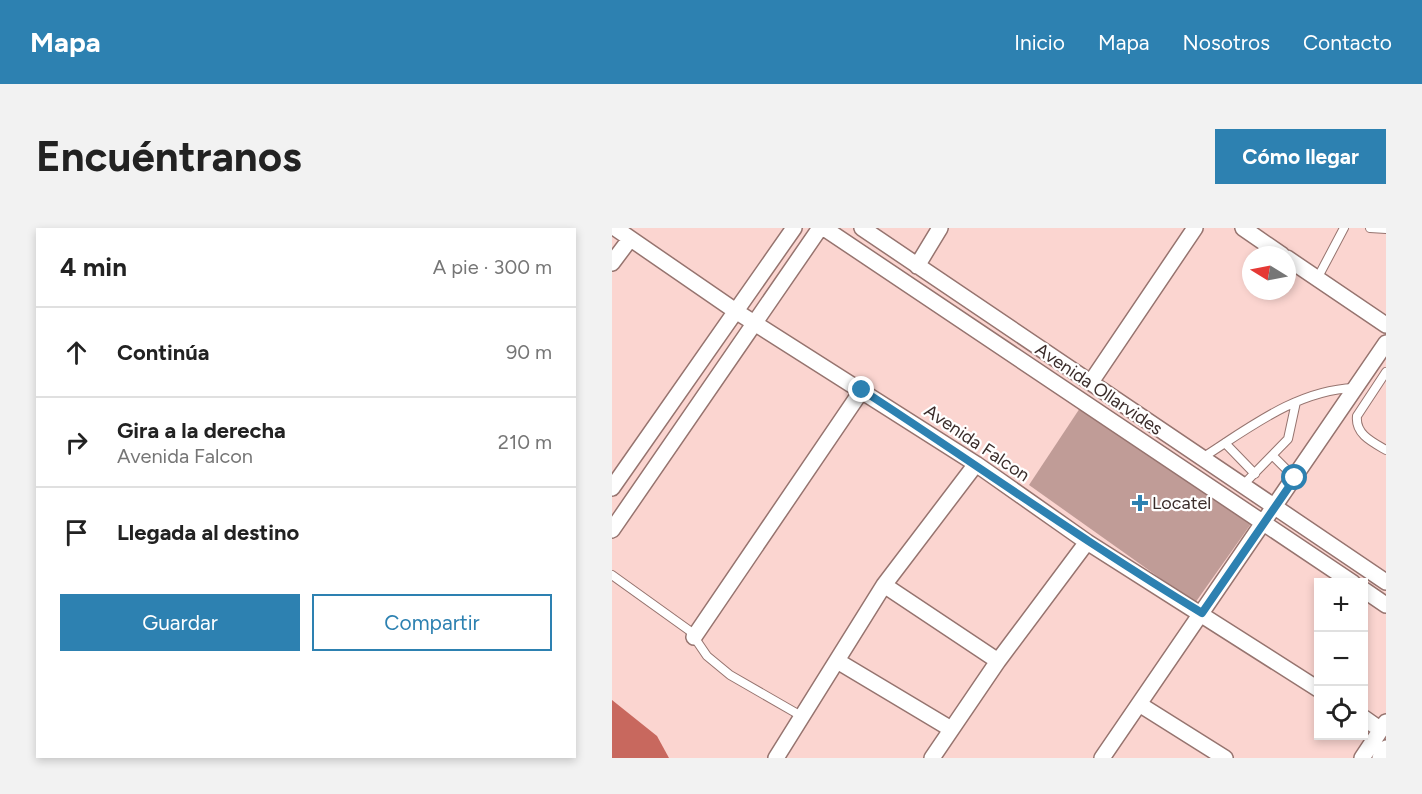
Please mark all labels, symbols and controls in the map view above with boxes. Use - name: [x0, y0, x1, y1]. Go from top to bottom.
- text: Mapa: [30, 25, 101, 59]
- text: Inicio: [1014, 30, 1065, 55]
- text: Mapa: [1098, 30, 1150, 55]
- text: Nosotros: [1183, 30, 1270, 55]
- text: Contacto: [1303, 30, 1392, 55]
- button: Cómo llegar: [1215, 129, 1386, 184]
- text: Encuéntranos: [36, 131, 302, 182]
- north arrow: [1242, 246, 1296, 300]
- text: 4 min: [60, 251, 127, 283]
- text: A pie · 300 m: [433, 255, 552, 279]
- icon: ahead: [60, 336, 93, 369]
- street label: Avenida Ollarvides: [1031, 338, 1167, 440]
- text: Continúa: [117, 339, 210, 366]
- text: 90 m: [506, 340, 552, 364]
- route end: [848, 376, 874, 402]
- street label: Avenida Falcon: [920, 400, 1034, 486]
- text: Gira a la derecha: [117, 417, 286, 444]
- icon: right: [60, 426, 93, 459]
- text: 210 m: [498, 430, 552, 454]
- text: Avenida Falcon: [117, 444, 253, 468]
- route start: [1281, 464, 1307, 490]
- place label: Locatel: [1152, 492, 1211, 514]
- marker: Locatel: [1133, 496, 1147, 510]
- icon: arrive: [60, 516, 93, 549]
- text: Llegada al destino: [117, 519, 299, 546]
- map controls: [1314, 578, 1368, 740]
- button: +: [1314, 578, 1368, 632]
- button: Guardar: [60, 594, 300, 651]
- button: Compartir: [312, 594, 552, 651]
- button: −: [1314, 632, 1368, 686]
- button: locate: [1314, 686, 1368, 740]

